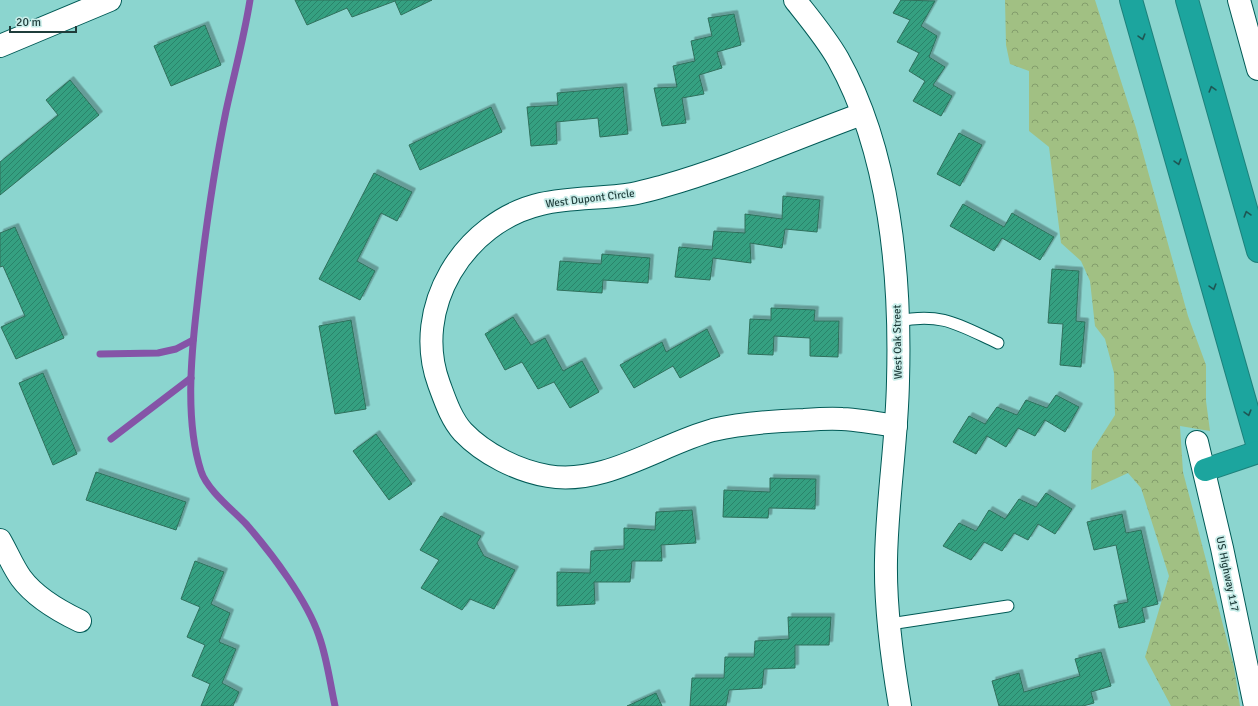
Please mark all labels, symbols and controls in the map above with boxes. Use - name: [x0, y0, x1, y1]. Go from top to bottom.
- scale bar: [10, 8, 76, 34]
- text: 20 m: [16, 15, 41, 30]
- one-way arrow: [1137, 34, 1146, 41]
- one-way arrow: [1208, 85, 1217, 92]
- one-way arrow: [1173, 159, 1182, 166]
- street label: West Dupont Circle: [545, 187, 635, 210]
- one-way arrow: [1244, 210, 1252, 217]
- one-way arrow: [1208, 284, 1217, 291]
- street label: West Oak Street: [890, 304, 905, 379]
- one-way arrow: [1243, 409, 1252, 416]
- street label: US Highway 117: [1213, 535, 1242, 613]

